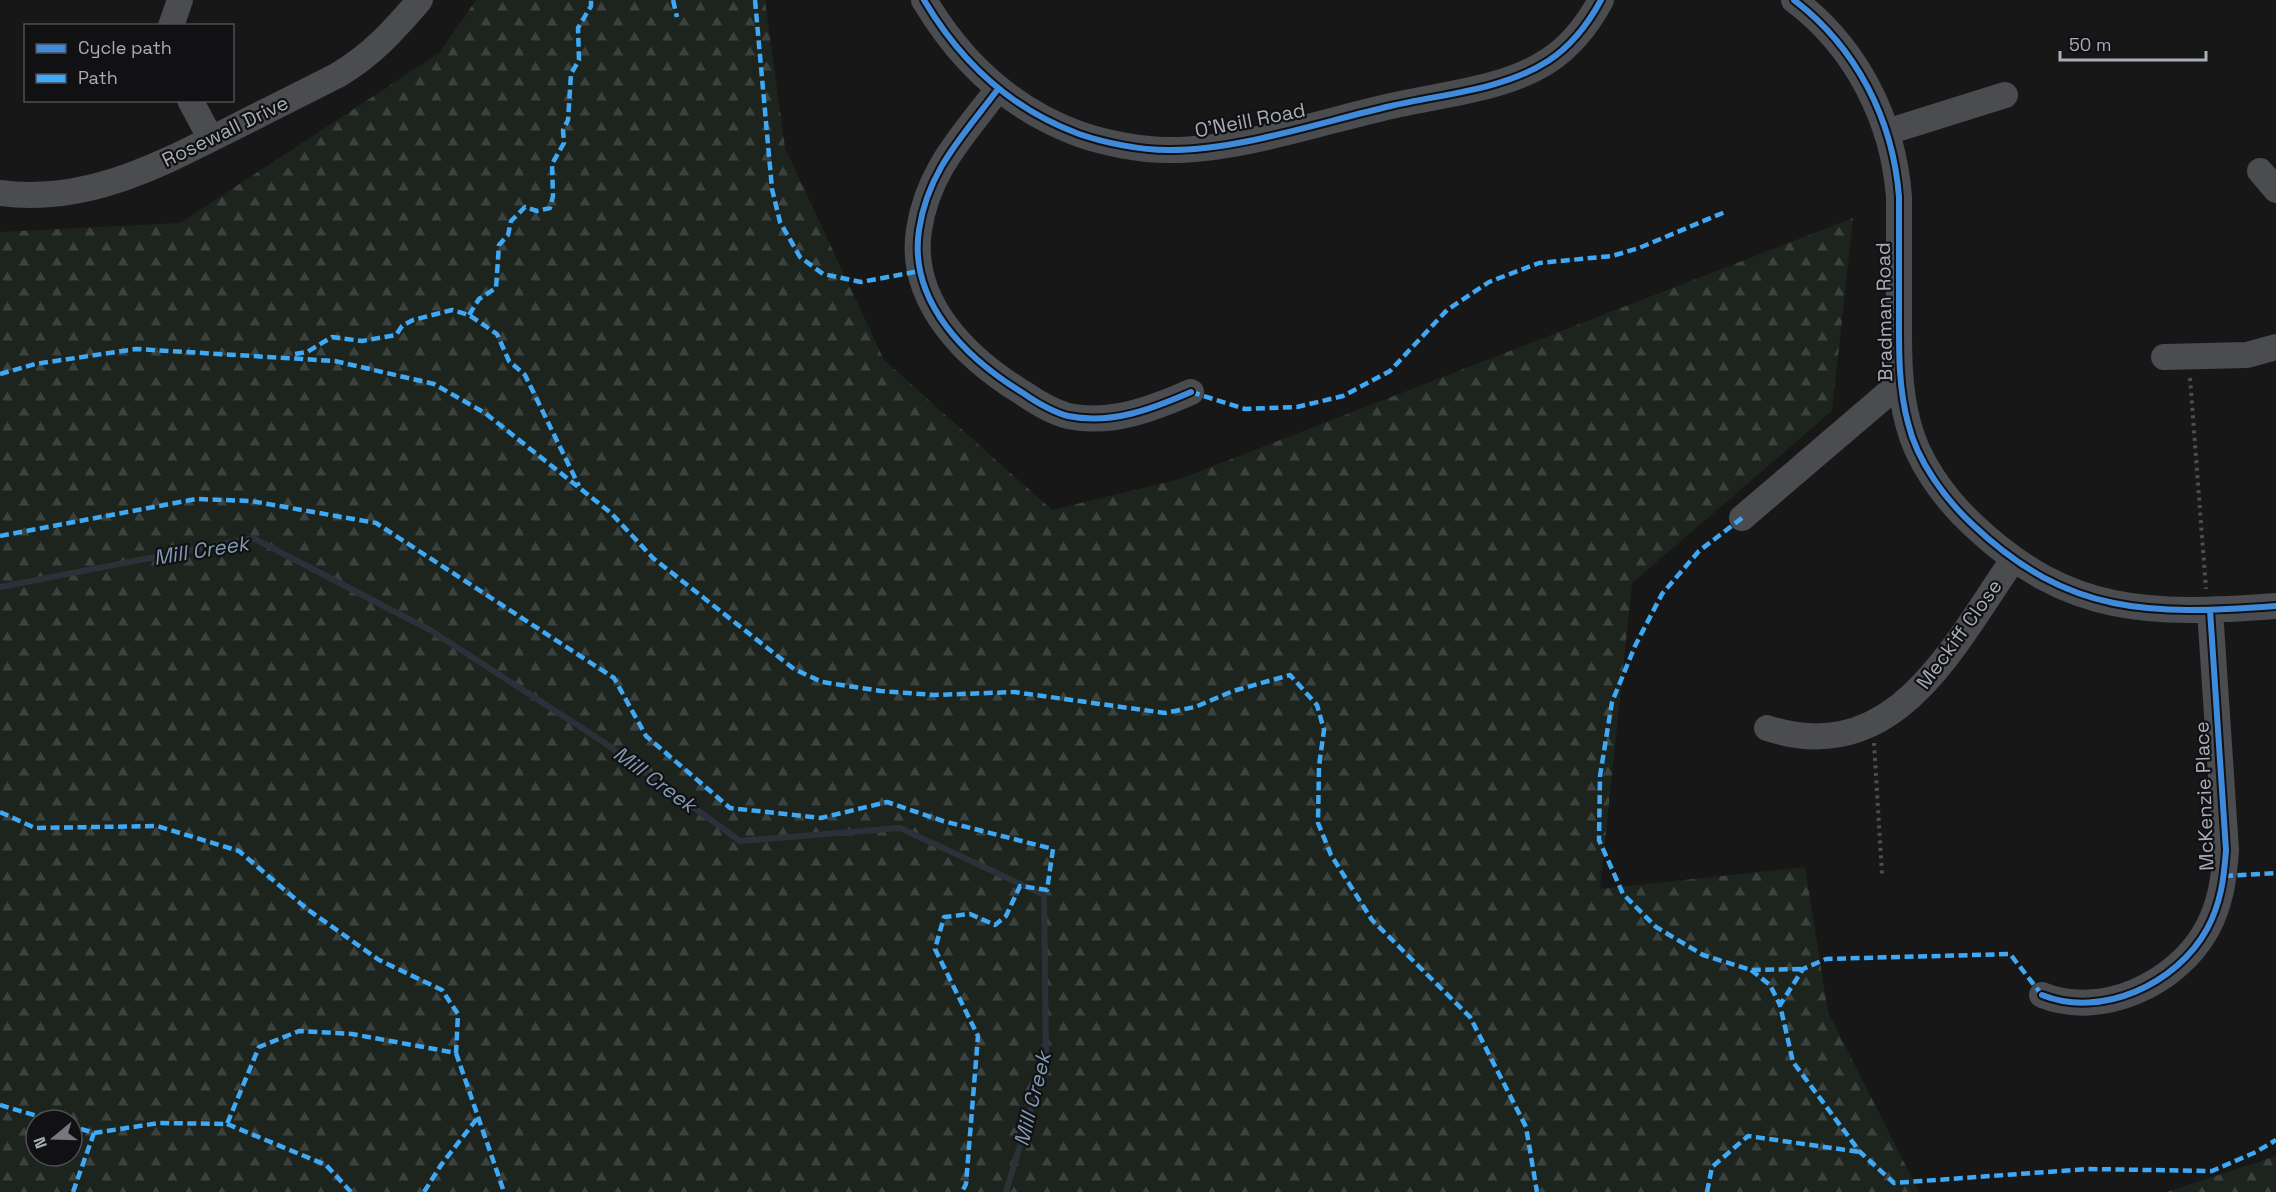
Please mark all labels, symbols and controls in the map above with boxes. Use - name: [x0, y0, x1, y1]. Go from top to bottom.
- legend: [24, 24, 234, 102]
- scale bar: [2060, 24, 2206, 62]
- text: 50 m: [2069, 33, 2111, 56]
- text: Cycle path: [78, 36, 172, 59]
- text: Path: [78, 66, 118, 89]
- street label: Rosewall Drive: [158, 89, 292, 173]
- street label: O'Neill Road: [1192, 97, 1308, 143]
- street label: Bradman Road: [1870, 242, 1898, 382]
- water label: Mill Creek: [151, 529, 253, 571]
- street label: Meckiff Close: [1910, 574, 2008, 694]
- street label: McKenzie Place: [2188, 721, 2220, 871]
- water label: Mill Creek: [608, 740, 704, 820]
- water label: Mill Creek: [1007, 1046, 1057, 1149]
- north arrow: [24, 1108, 84, 1168]
- text: N: [29, 1134, 52, 1151]

